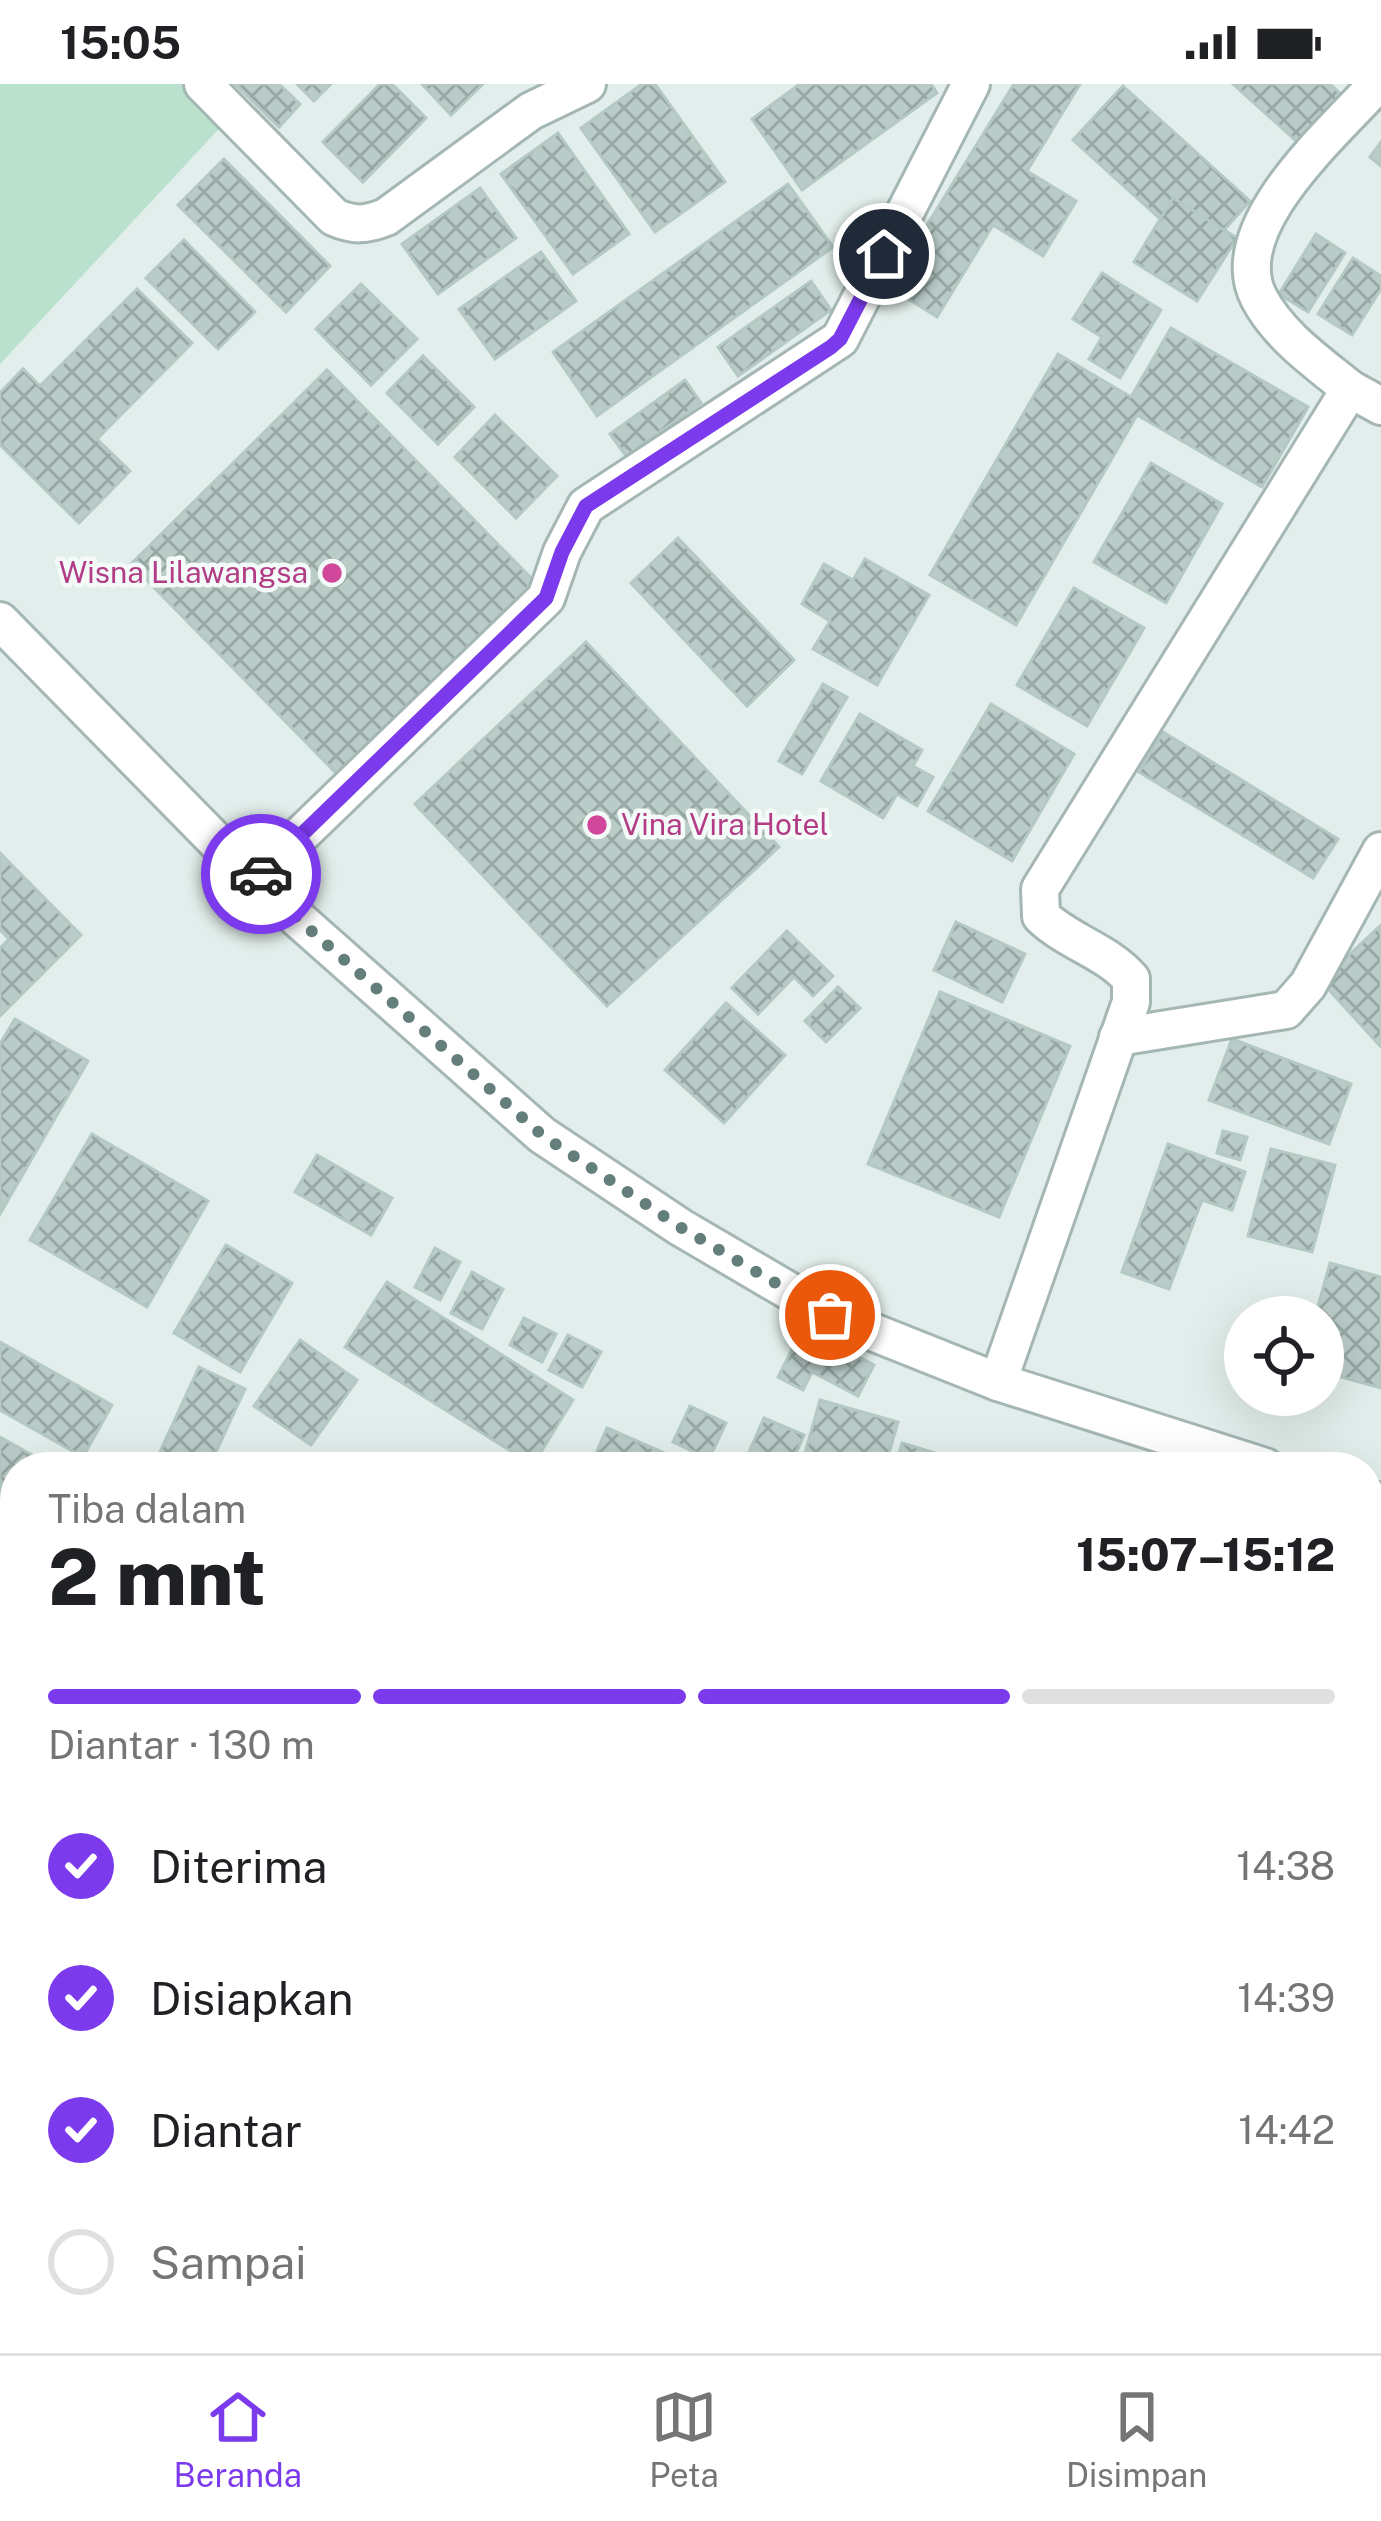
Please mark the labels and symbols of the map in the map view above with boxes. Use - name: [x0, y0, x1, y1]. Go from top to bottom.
- pin: [833, 203, 935, 305]
- place label: Wisna Lilawangsa: [59, 554, 308, 590]
- marker: Wisna Lilawangsa: [319, 560, 345, 586]
- place label: Vina Vira Hotel: [621, 806, 829, 842]
- marker: Vina Vira Hotel: [584, 812, 610, 838]
- courier: [201, 814, 321, 934]
- pin: [779, 1264, 881, 1366]

